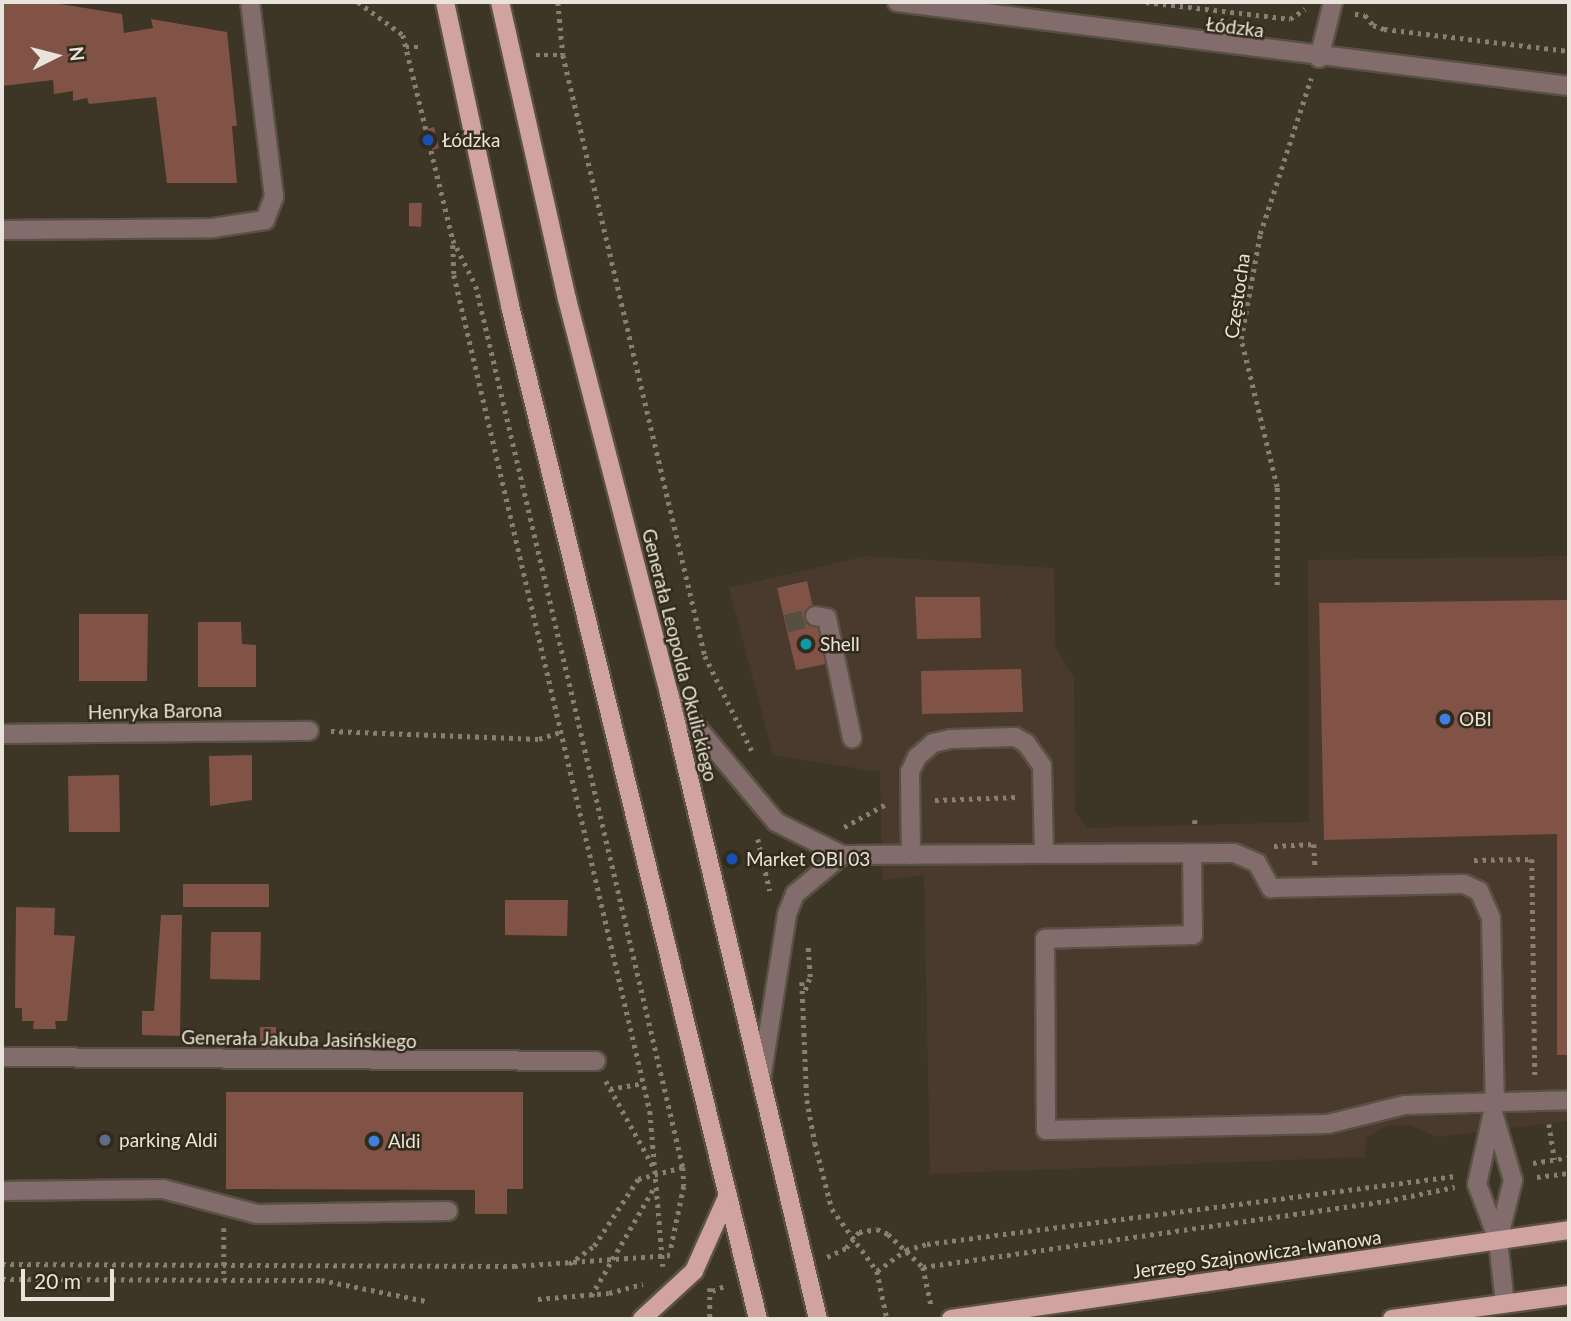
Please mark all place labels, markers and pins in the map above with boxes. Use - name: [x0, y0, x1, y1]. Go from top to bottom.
- place label: Łódzka: [442, 129, 500, 151]
- marker: Łódzka: [420, 132, 436, 148]
- place label: Shell: [820, 633, 860, 655]
- marker: Shell: [798, 636, 814, 652]
- place label: OBI: [1459, 708, 1492, 730]
- marker: OBI: [1437, 711, 1453, 727]
- place label: Market OBI 03: [746, 848, 870, 870]
- marker: Market OBI 03: [724, 851, 740, 867]
- place label: parking Aldi: [119, 1129, 218, 1151]
- place label: Aldi: [388, 1130, 421, 1152]
- marker: parking Aldi: [97, 1132, 113, 1148]
- marker: Aldi: [366, 1133, 382, 1149]

